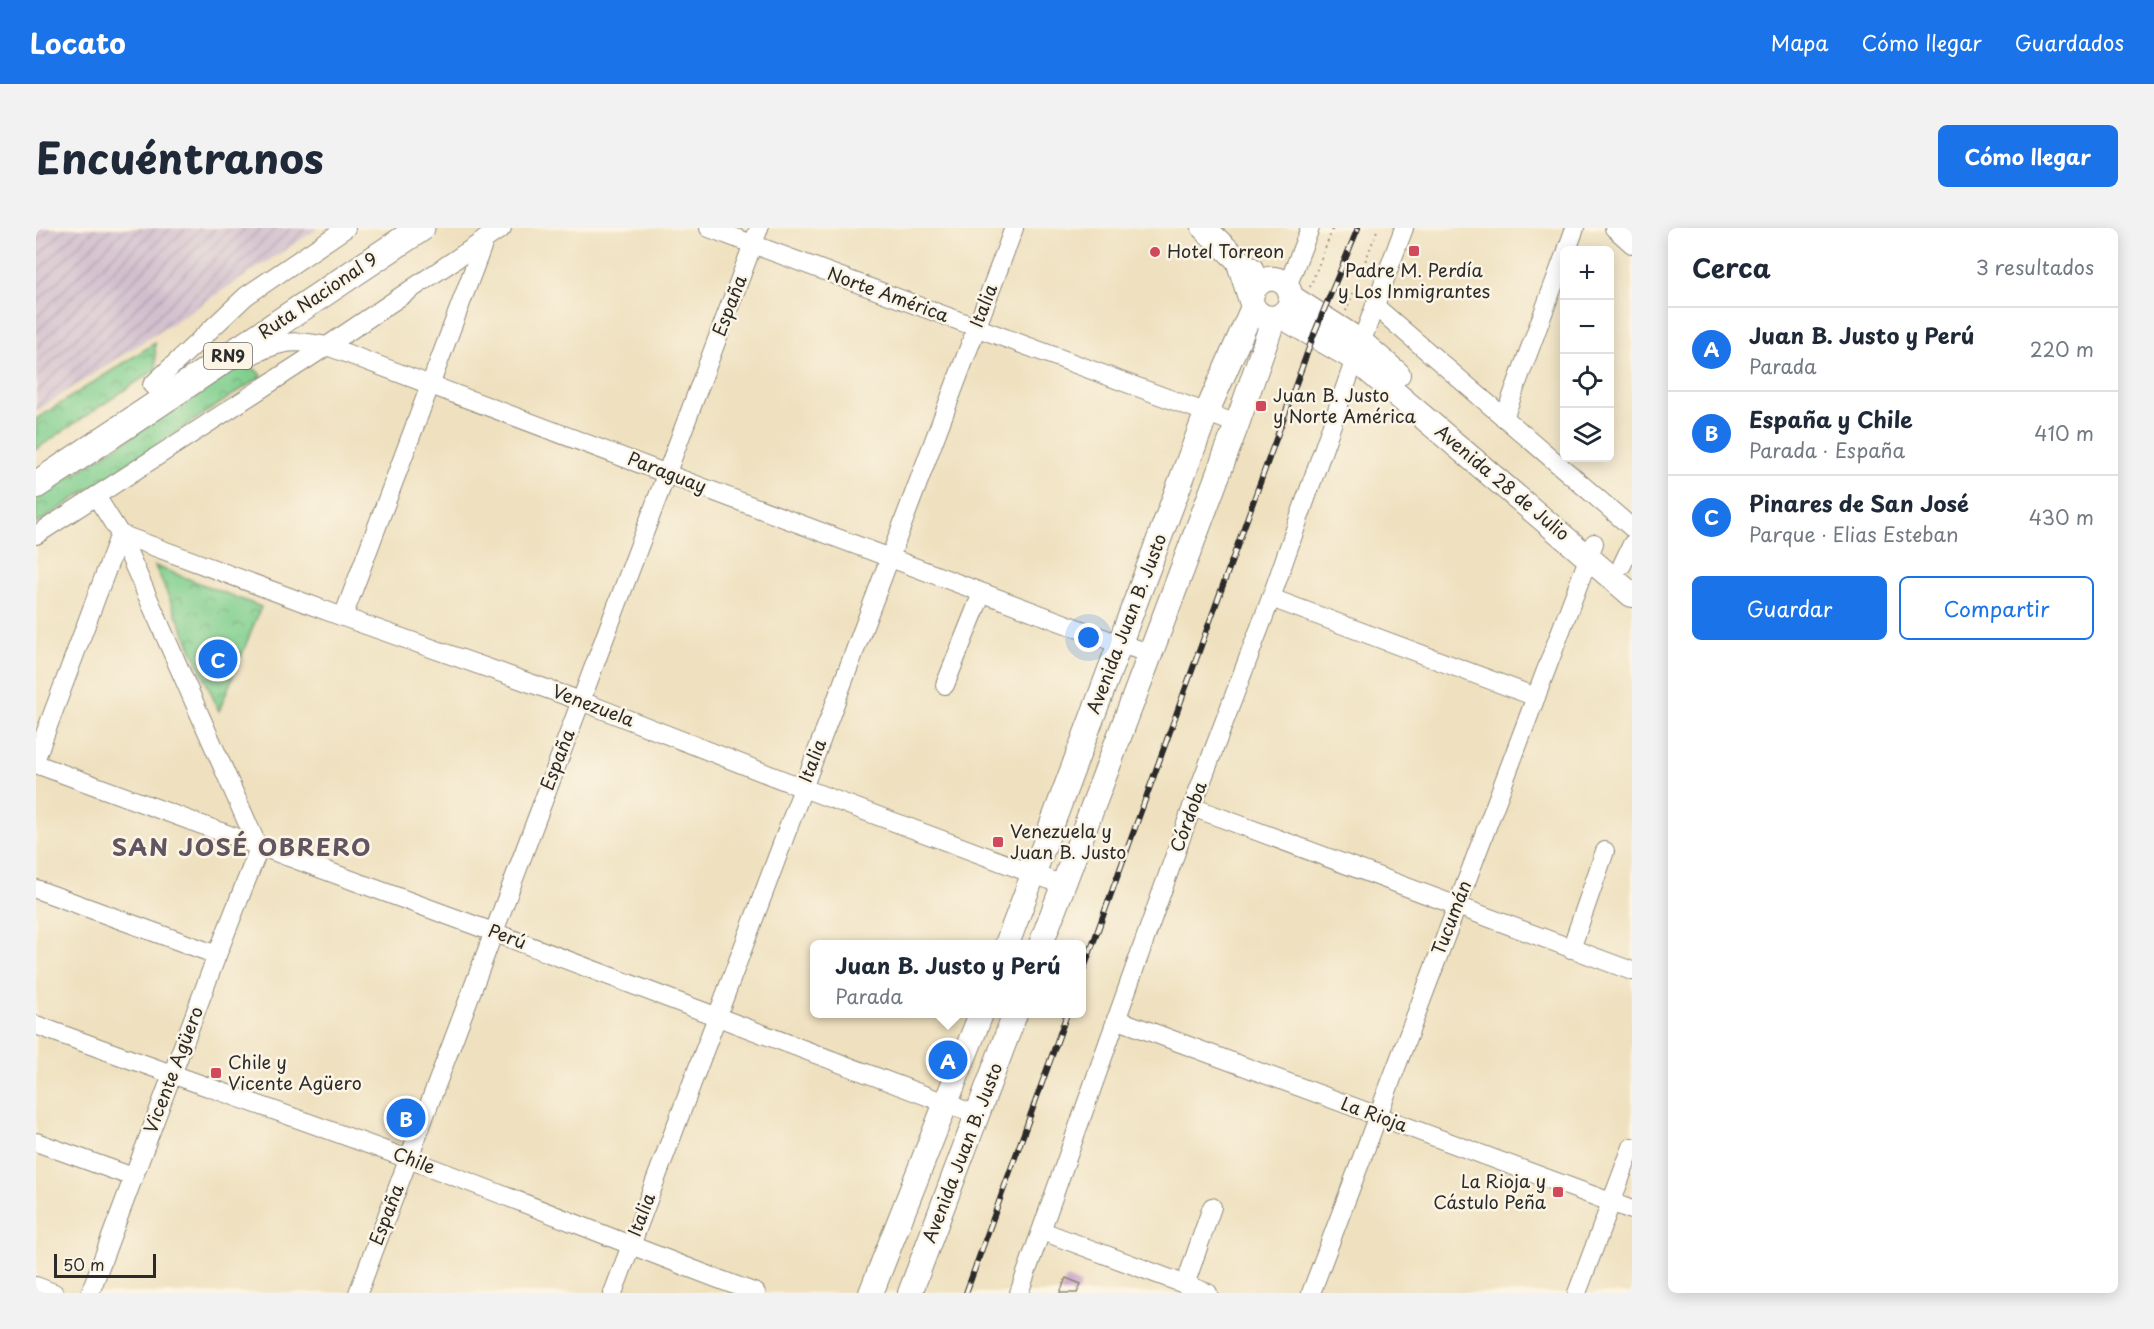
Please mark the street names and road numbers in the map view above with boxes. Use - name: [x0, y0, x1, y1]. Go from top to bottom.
- street label: Ruta Nacional 9: [252, 245, 382, 345]
- street label: Norte América: [824, 259, 953, 328]
- street label: España: [705, 270, 753, 340]
- street label: Italia: [962, 280, 1003, 331]
- road number: RN9: [204, 343, 252, 369]
- street label: Avenida 28 de Julio: [1430, 417, 1576, 546]
- street label: Paraguay: [624, 444, 711, 499]
- street label: Avenida Juan B. Justo: [1079, 529, 1172, 717]
- street label: Venezuela: [549, 677, 639, 733]
- street label: España: [533, 724, 581, 794]
- street label: Italia: [791, 735, 832, 786]
- street label: Córdoba: [1162, 777, 1213, 856]
- street label: Tucumán: [1424, 876, 1477, 959]
- street label: Perú: [485, 916, 531, 955]
- street label: Vicente Agüero: [136, 1002, 209, 1137]
- street label: Avenida Juan B. Justo: [919, 1060, 1007, 1246]
- street label: La Rioja: [1337, 1089, 1412, 1138]
- street label: Chile: [389, 1139, 440, 1180]
- street label: España: [362, 1179, 410, 1249]
- street label: Italia: [620, 1189, 661, 1240]

